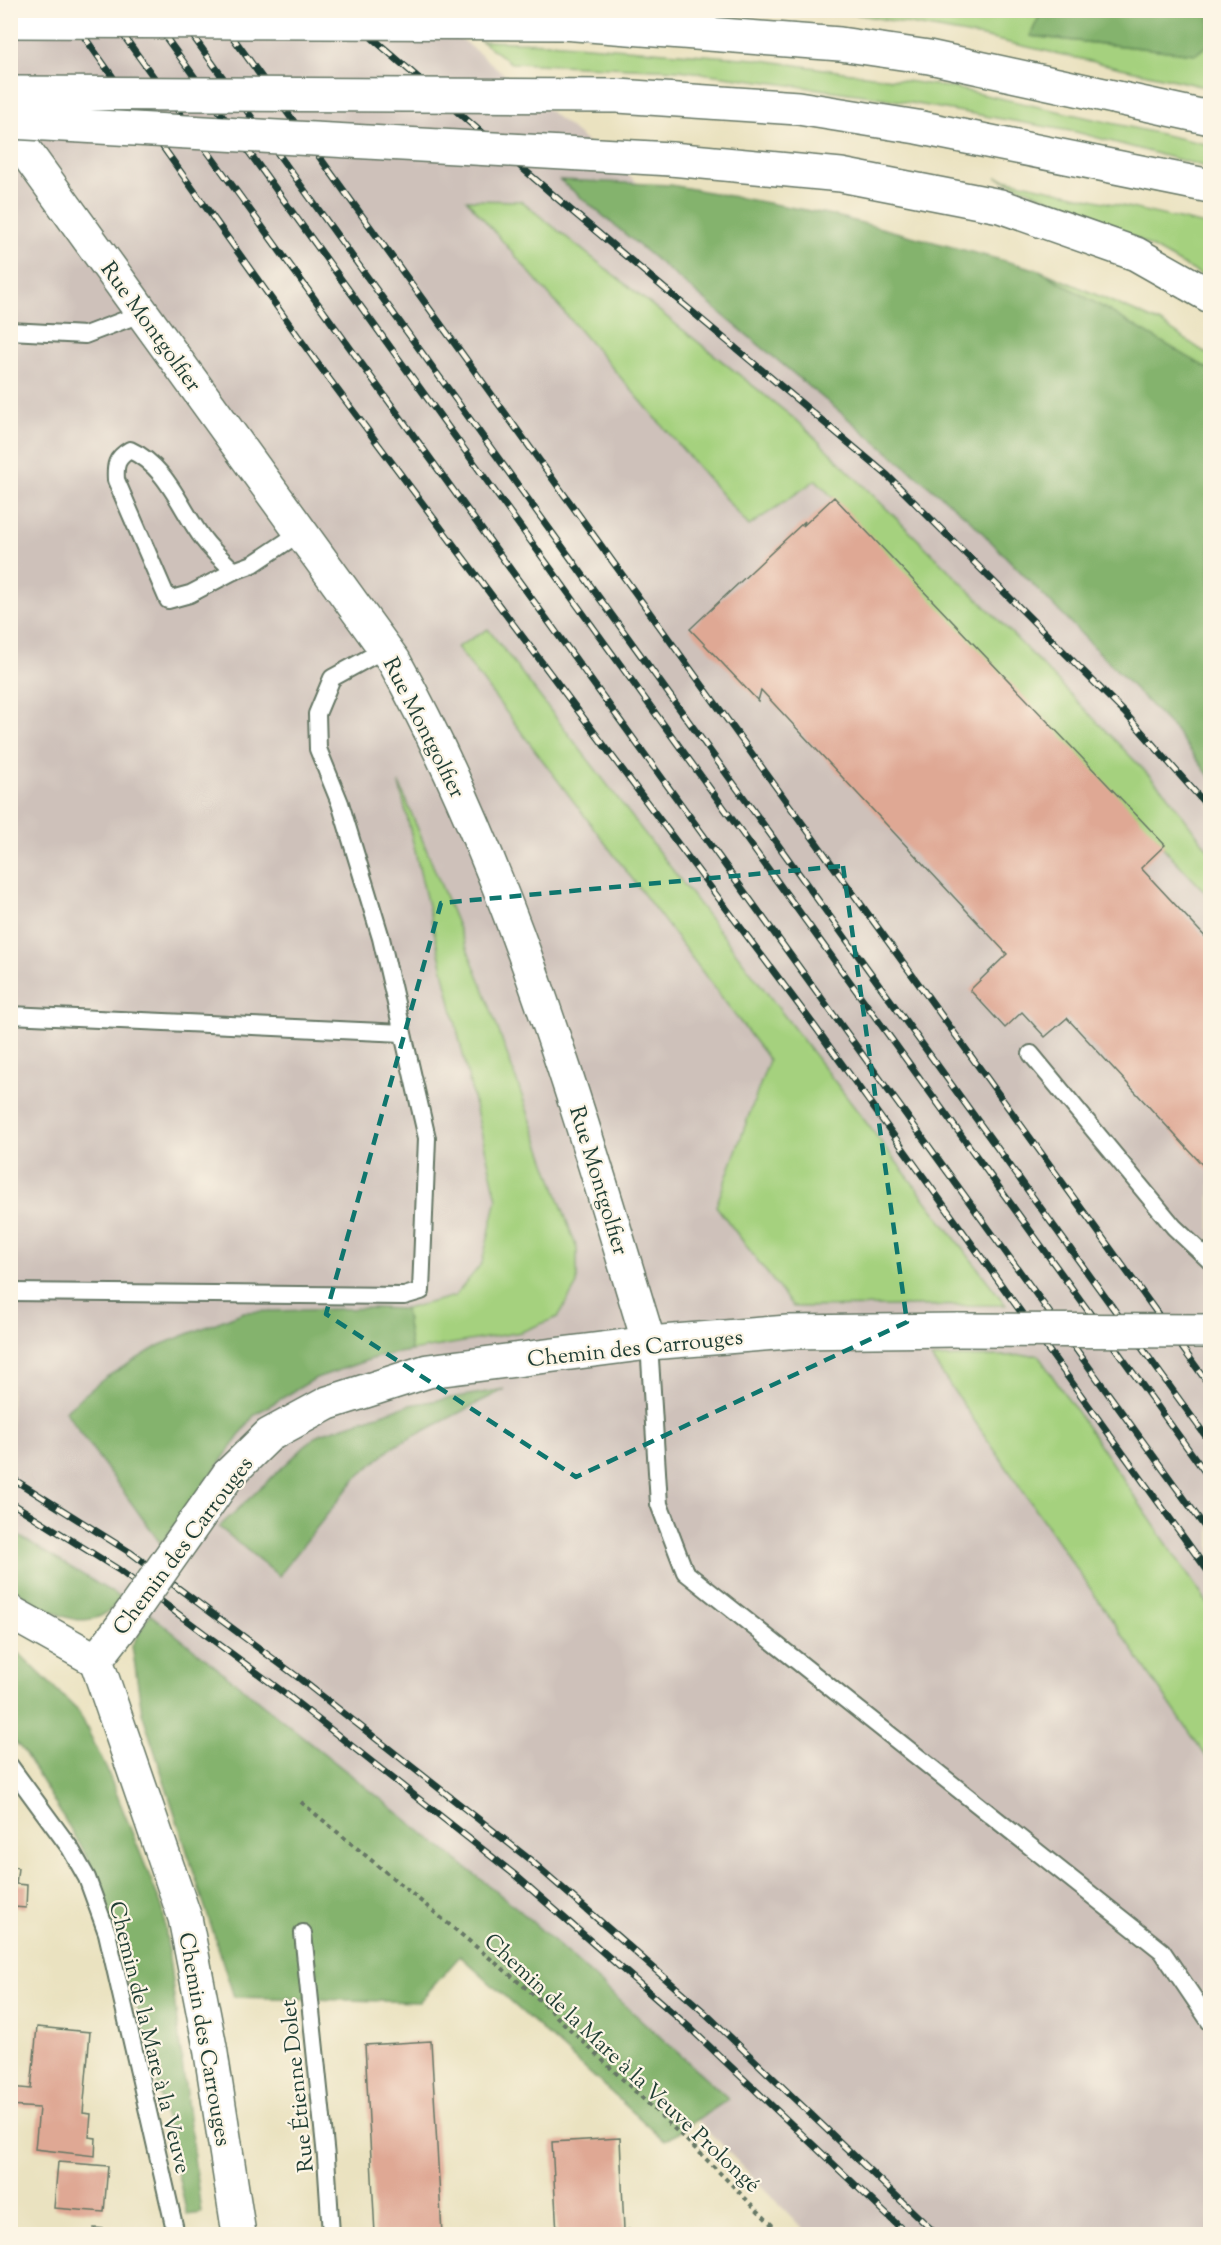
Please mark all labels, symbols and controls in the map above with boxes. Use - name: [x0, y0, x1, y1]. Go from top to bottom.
- street label: Rue Montgolfier: [91, 256, 208, 400]
- street label: Rue Montgolfier: [373, 652, 472, 804]
- street label: Rue Montgolfier: [559, 1103, 635, 1259]
- street label: Chemin des Carrouges: [526, 1323, 745, 1377]
- street label: Chemin des Carrouges: [106, 1451, 262, 1643]
- street label: Chemin de la Mare à la Veuve: [99, 1898, 197, 2177]
- street label: Chemin de la Mare à la Veuve Prolongé: [475, 1927, 767, 2201]
- street label: Chemin des Carrouges: [168, 1930, 238, 2149]
- street label: Rue Étienne Dolet: [273, 1997, 324, 2174]

